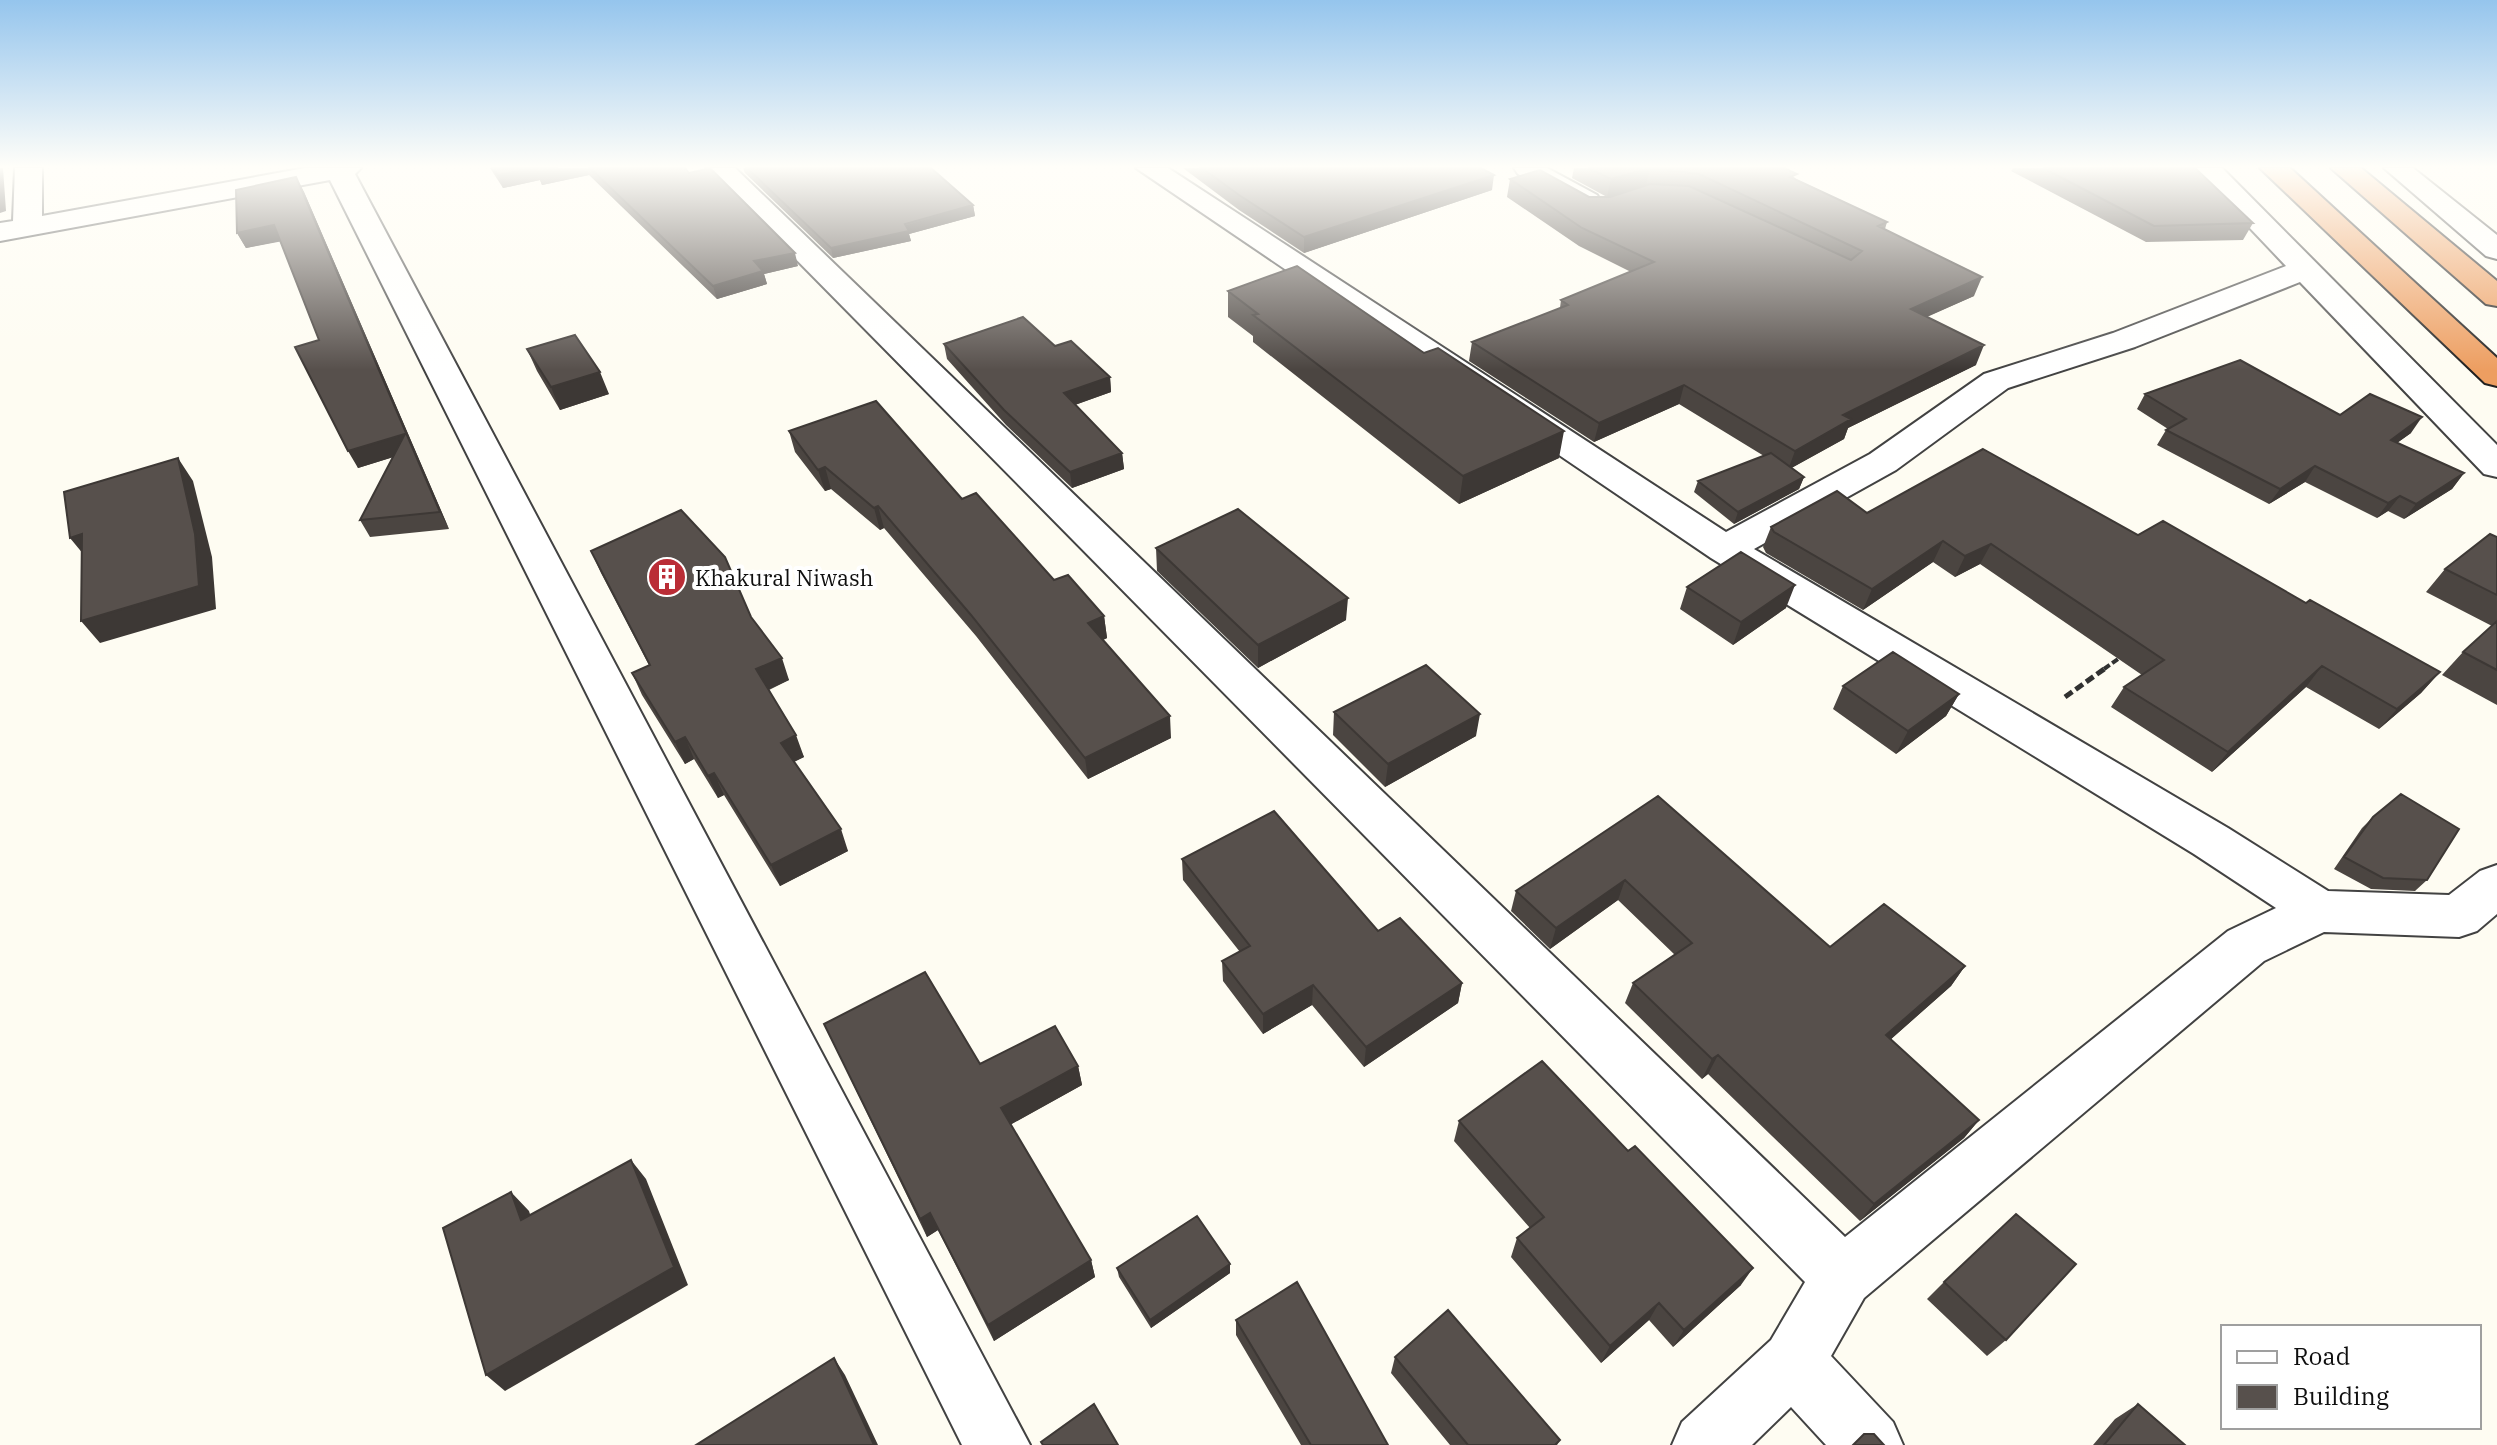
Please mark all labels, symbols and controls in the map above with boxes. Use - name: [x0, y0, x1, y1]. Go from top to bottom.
- building icon: Khakural Niwash: [646, 556, 688, 598]
- place label: Khakural Niwash: [695, 563, 873, 592]
- legend: [2221, 1325, 2481, 1429]
- text: Road: [2293, 1340, 2350, 1372]
- text: Building: [2293, 1380, 2389, 1412]

